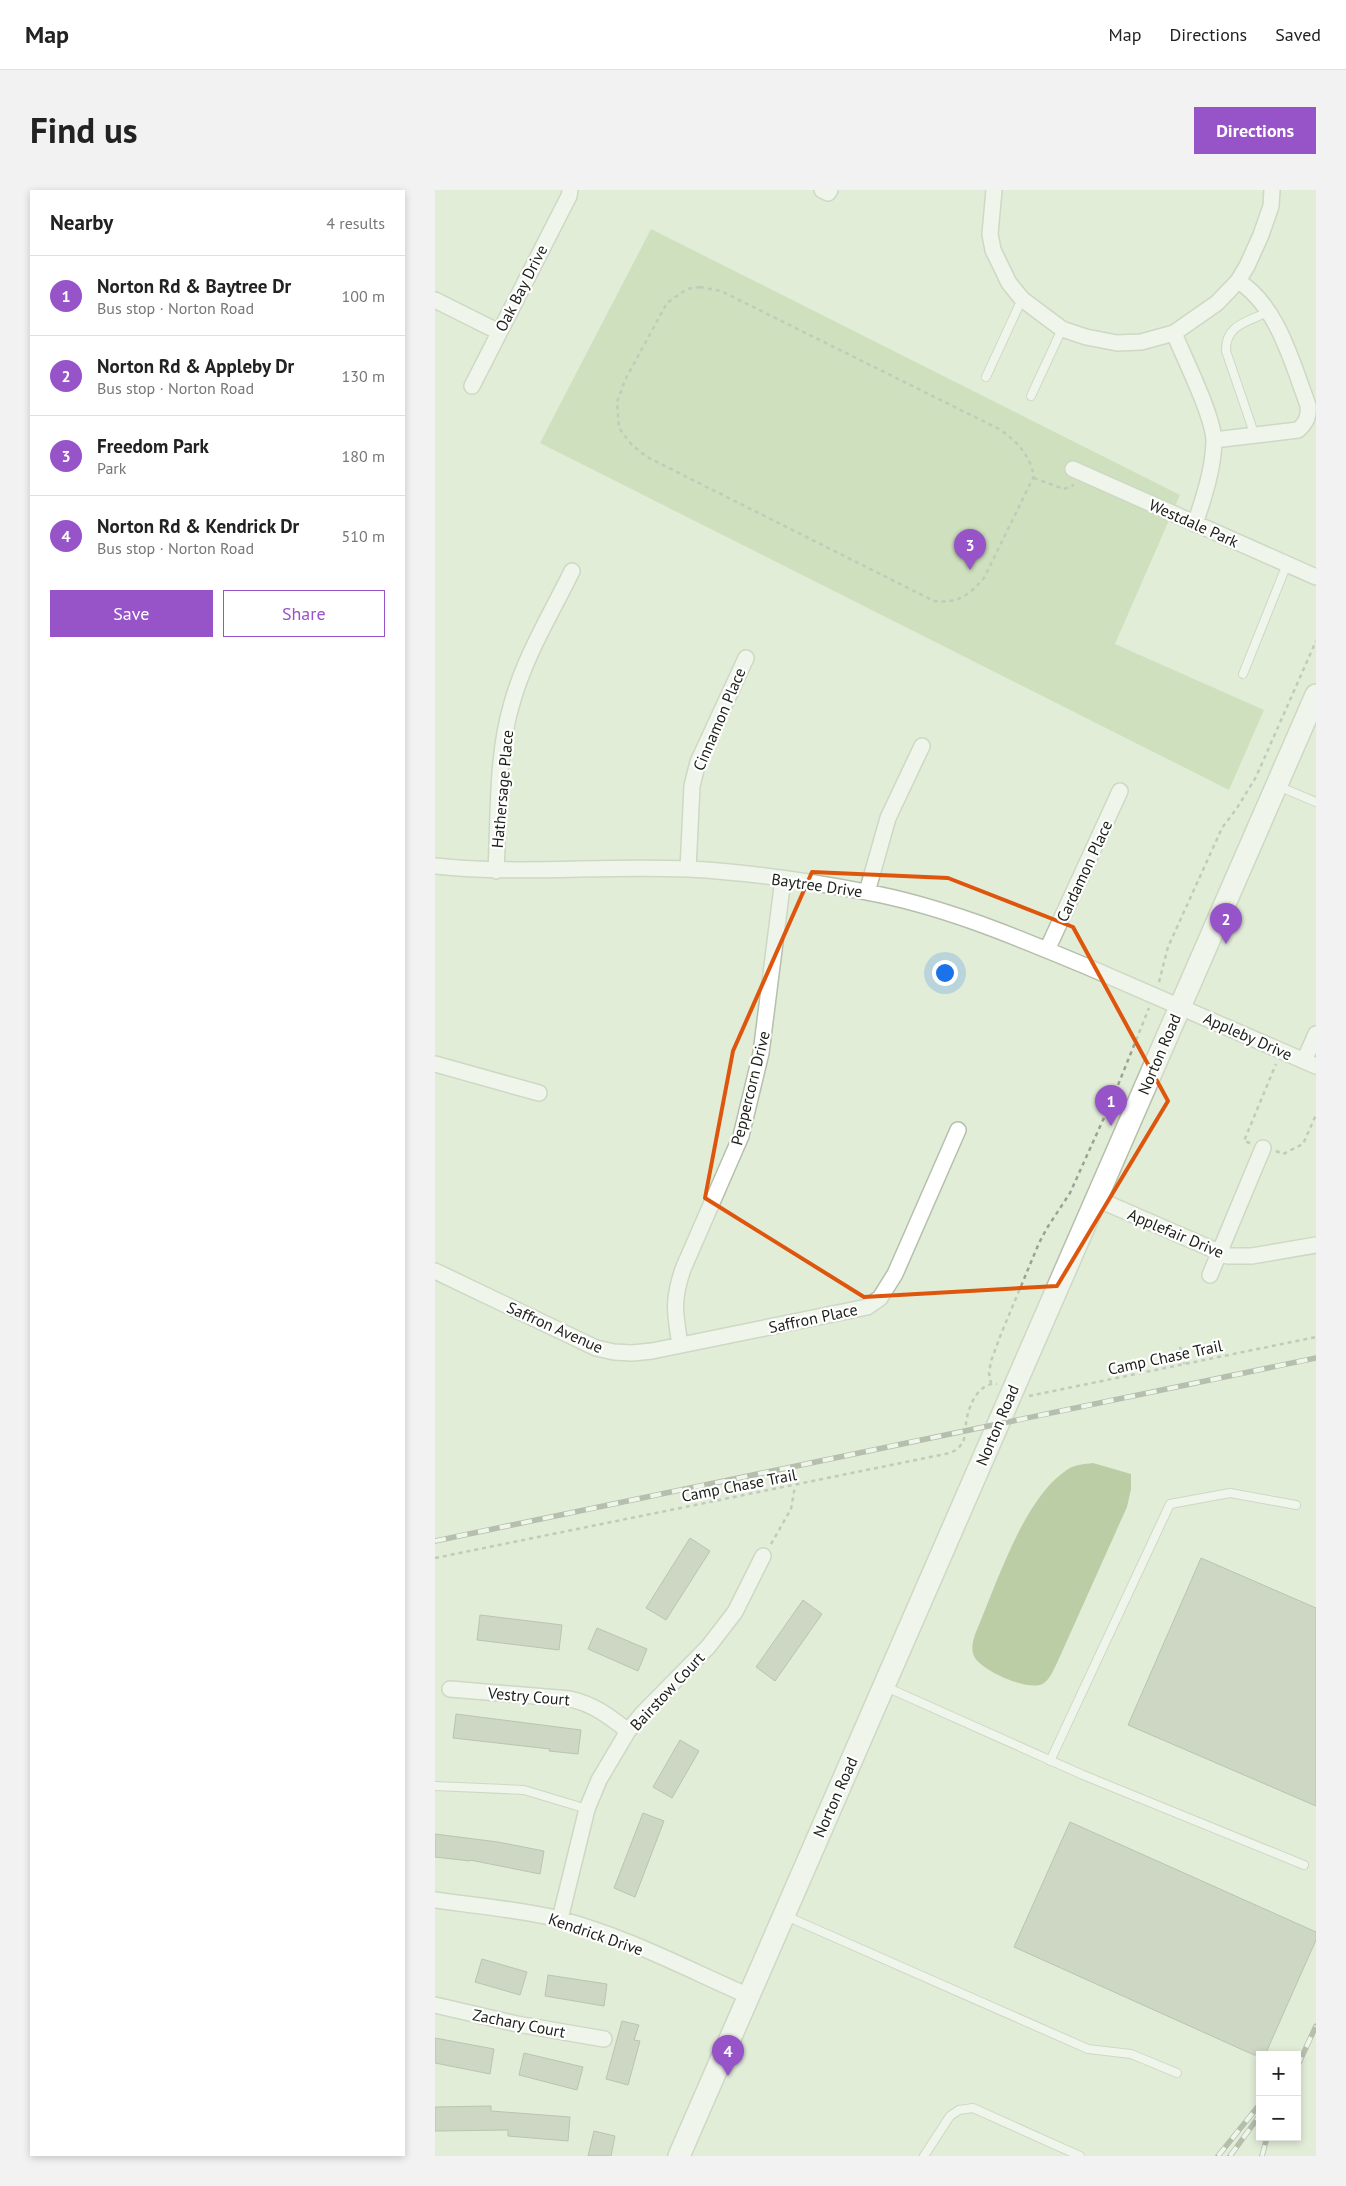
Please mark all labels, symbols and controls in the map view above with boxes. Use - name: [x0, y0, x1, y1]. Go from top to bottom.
- text: Map: [25, 19, 69, 50]
- text: Map: [1109, 23, 1141, 46]
- text: Directions: [1169, 23, 1247, 46]
- text: Saved: [1275, 23, 1321, 46]
- text: Find us: [30, 107, 138, 153]
- button: Directions: [1194, 107, 1316, 154]
- text: Nearby: [50, 209, 113, 236]
- text: 4 results: [326, 213, 385, 233]
- street label: Oak Bay Drive: [491, 241, 551, 335]
- text: Norton Rd & Baytree Dr: [97, 274, 291, 298]
- text: 1: [61, 286, 71, 306]
- text: 100 m: [342, 286, 385, 306]
- text: Bus stop · Norton Road: [97, 298, 254, 318]
- text: Norton Rd & Appleby Dr: [97, 354, 294, 378]
- text: 2: [61, 366, 71, 386]
- text: 130 m: [342, 366, 385, 386]
- text: Bus stop · Norton Road: [97, 378, 254, 398]
- text: Freedom Park: [97, 434, 209, 458]
- text: 3: [61, 446, 71, 466]
- text: 180 m: [342, 446, 385, 466]
- text: Park: [97, 458, 126, 478]
- street label: Westdale Park: [1146, 494, 1242, 552]
- text: Norton Rd & Kendrick Dr: [97, 514, 299, 538]
- text: 4: [61, 526, 71, 546]
- text: 510 m: [342, 526, 385, 546]
- pin: 3: [954, 529, 986, 570]
- text: Bus stop · Norton Road: [97, 538, 254, 558]
- button: Save: [50, 590, 213, 637]
- button: Share: [223, 590, 385, 637]
- street label: Cinnamon Place: [688, 664, 750, 774]
- street label: Hathersage Place: [487, 729, 517, 849]
- street label: Cardamon Place: [1052, 817, 1116, 925]
- street label: Baytree Drive: [770, 869, 864, 901]
- pin: 2: [1210, 903, 1242, 944]
- your location: [932, 960, 958, 986]
- street label: Appleby Drive: [1201, 1008, 1295, 1064]
- street label: Norton Road: [1133, 1011, 1185, 1097]
- street label: Peppercorn Drive: [726, 1029, 774, 1147]
- pin: 1: [1095, 1085, 1127, 1126]
- street label: Applefair Drive: [1125, 1204, 1227, 1262]
- street label: Saffron Avenue: [504, 1297, 606, 1357]
- street label: Saffron Place: [767, 1299, 859, 1337]
- street label: Camp Chase Trail: [1106, 1335, 1224, 1379]
- street label: Norton Road: [971, 1382, 1023, 1468]
- street label: Camp Chase Trail: [680, 1464, 799, 1506]
- street label: Bairstow Court: [626, 1647, 709, 1734]
- street label: Vestry Court: [486, 1682, 571, 1710]
- street label: Norton Road: [808, 1754, 862, 1840]
- street label: Kendrick Drive: [546, 1908, 646, 1960]
- street label: Zachary Court: [471, 2004, 568, 2042]
- pin: 4: [712, 2035, 744, 2076]
- map controls: [1256, 2051, 1301, 2141]
- button: +: [1256, 2051, 1301, 2096]
- button: −: [1256, 2096, 1301, 2141]

